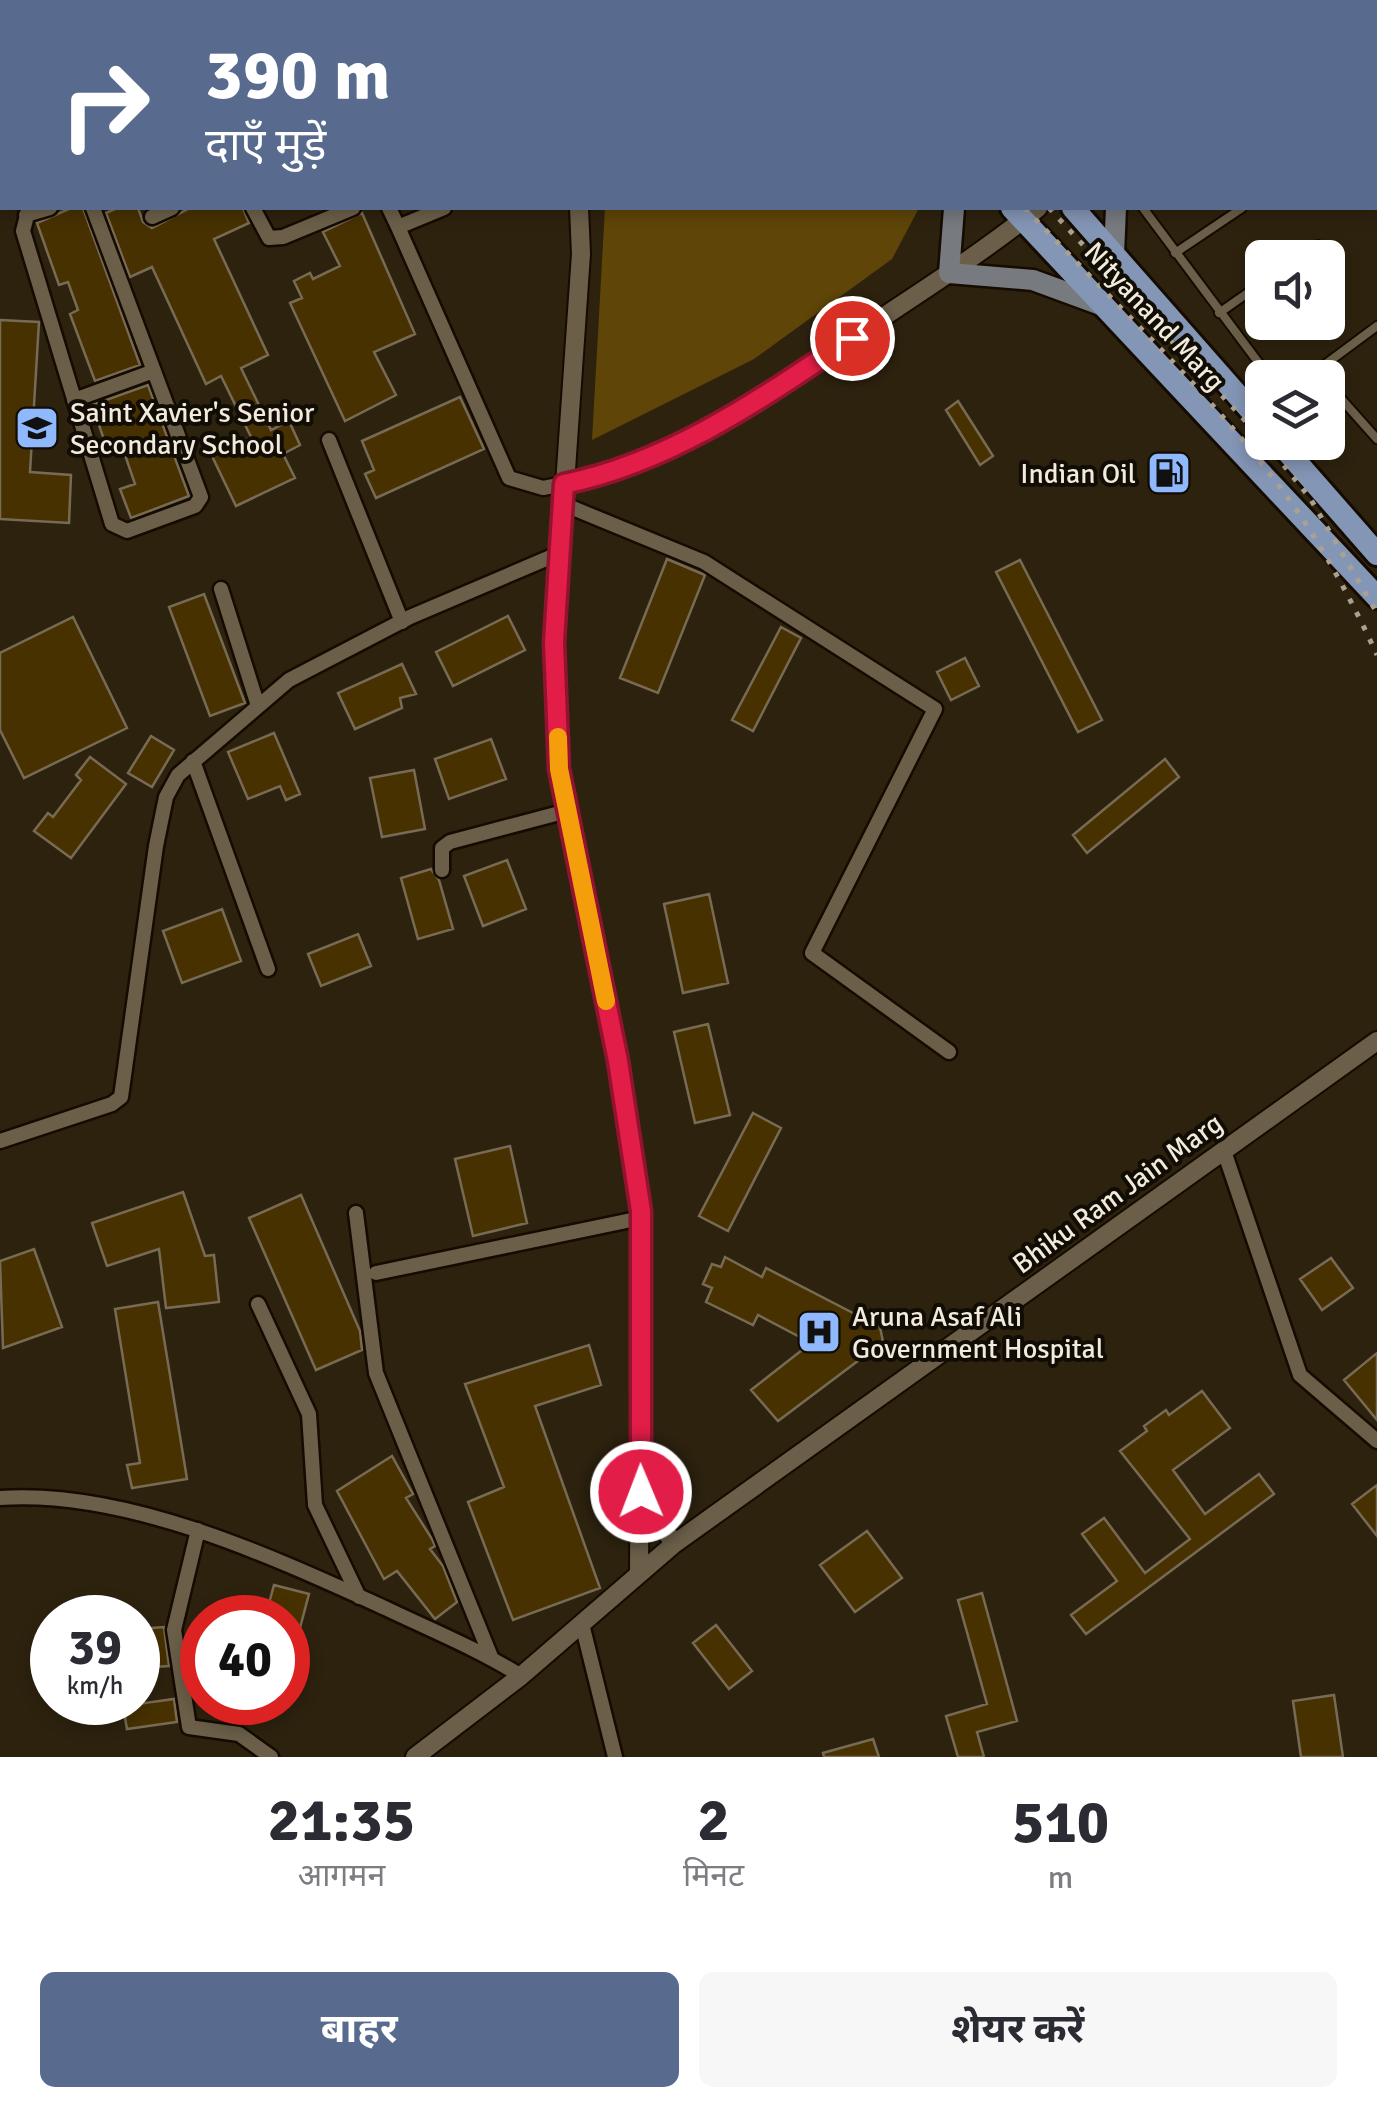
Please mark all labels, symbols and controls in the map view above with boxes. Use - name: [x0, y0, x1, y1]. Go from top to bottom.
- text: 390 m: [205, 32, 390, 118]
- icon: right: [40, 40, 170, 170]
- text: दाएँ मुड़ें: [205, 118, 326, 173]
- street label: Nityanand Marg: [1077, 235, 1232, 398]
- map controls: [1245, 240, 1345, 460]
- button: sound: [1245, 240, 1345, 340]
- pin: [810, 296, 895, 381]
- icon: arrive: [825, 311, 880, 366]
- button: layers: [1245, 360, 1345, 460]
- place label: Saint Xavier's Senior Secondary School: [70, 396, 315, 462]
- school or university icon: Saint Xavier's Senior Secondary School: [14, 405, 60, 451]
- fuel station icon: Indian Oil: [1146, 450, 1192, 496]
- place label: Indian Oil: [1020, 457, 1136, 491]
- street label: Bhiku Ram Jain Marg: [1006, 1106, 1229, 1281]
- place label: Aruna Asaf Ali Government Hospital: [852, 1300, 1104, 1366]
- hospital icon: Aruna Asaf Ali Government Hospital: [796, 1309, 842, 1355]
- position arrow: [589, 1440, 693, 1544]
- speed limit sign: 40: [180, 1595, 310, 1725]
- text: 39: [68, 1617, 122, 1679]
- text: km/h: [67, 1670, 123, 1701]
- text: 21:35: [268, 1784, 415, 1858]
- text: 2: [697, 1784, 730, 1858]
- text: 510: [1012, 1786, 1109, 1860]
- text: आगमन: [298, 1856, 385, 1895]
- text: मिनट: [683, 1856, 744, 1895]
- text: m: [1048, 1858, 1073, 1897]
- button: बाहर: [40, 1972, 679, 2087]
- button: शेयर करें: [699, 1972, 1337, 2087]

